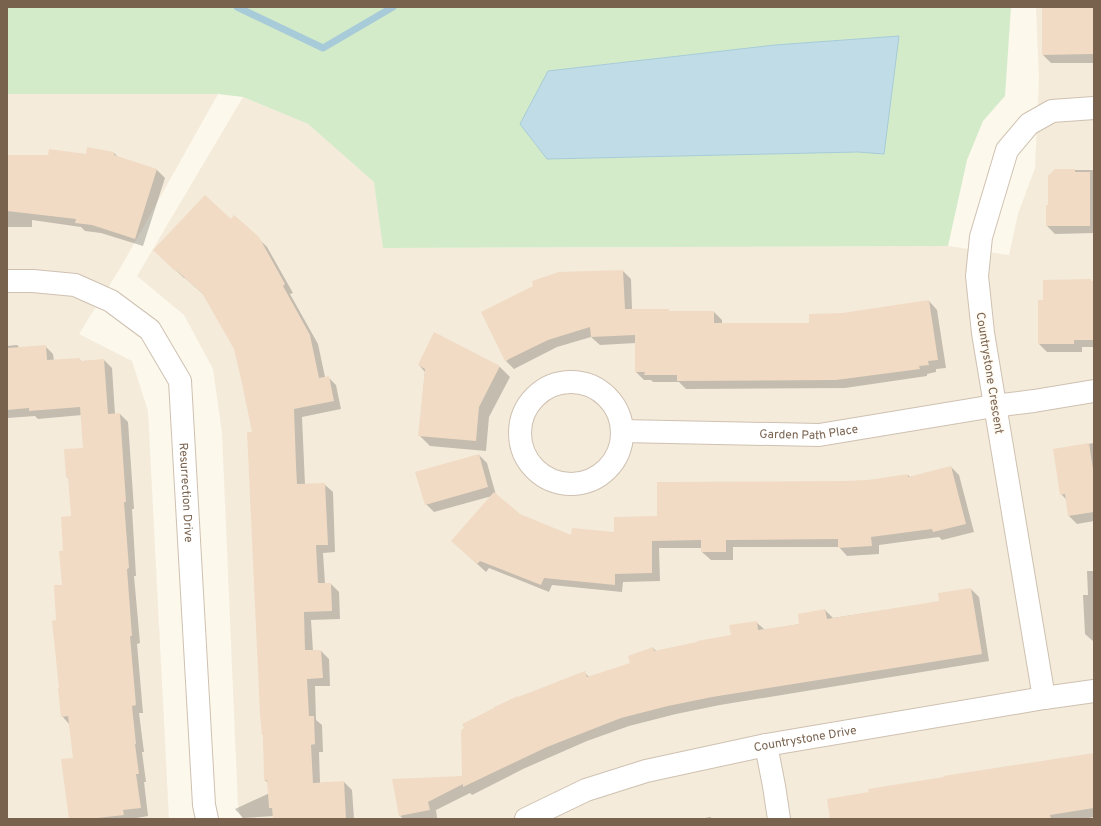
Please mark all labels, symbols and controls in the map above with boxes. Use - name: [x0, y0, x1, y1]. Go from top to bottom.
- street label: Countrystone Crescent: [971, 311, 1007, 435]
- street label: Garden Path Place: [759, 422, 859, 444]
- street label: Resurrection Drive: [174, 442, 196, 543]
- street label: Countrystone Drive: [752, 723, 858, 756]

